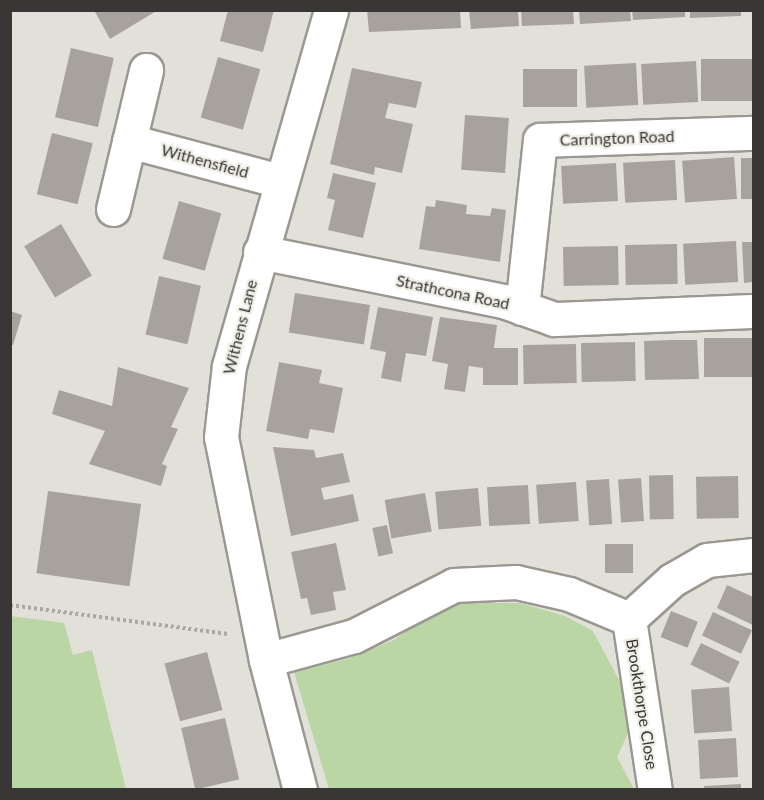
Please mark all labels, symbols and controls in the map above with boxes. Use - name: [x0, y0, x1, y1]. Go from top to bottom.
- street label: Carrington Road: [559, 126, 675, 150]
- street label: Withensfield: [159, 140, 251, 182]
- street label: Strathcona Road: [395, 271, 511, 313]
- street label: Withens Lane: [219, 278, 261, 376]
- street label: Brookthorpe Close: [622, 637, 662, 771]

